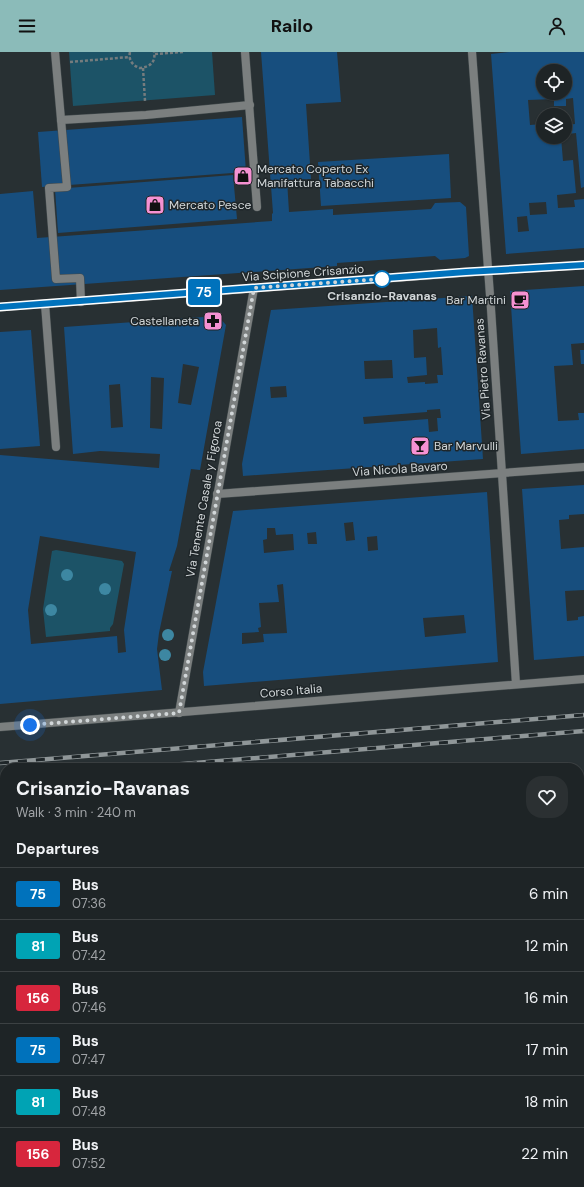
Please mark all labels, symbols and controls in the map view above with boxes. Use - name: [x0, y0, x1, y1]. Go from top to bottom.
- text: Railo: [271, 14, 313, 38]
- icon: menu: [16, 15, 38, 37]
- icon: person: [546, 15, 568, 37]
- map controls: [536, 64, 572, 144]
- button: locate: [536, 64, 572, 100]
- button: layers: [536, 108, 572, 144]
- place label: Mercato Coperto Ex Manifattura Tabacchi: [257, 161, 374, 191]
- shop icon: Mercato Coperto Ex Manifattura Tabacchi: [232, 165, 254, 187]
- shop icon: Mercato Pesce: [144, 194, 166, 216]
- place label: Mercato Pesce: [169, 197, 252, 213]
- street label: Via Scipione Crisanzio: [241, 261, 365, 285]
- marker: Crisanzio-Ravanas: [373, 270, 391, 288]
- line badge: 75: [186, 279, 222, 305]
- text: 75: [196, 283, 212, 301]
- place label: Crisanzio-Ravanas: [327, 288, 437, 304]
- cafe icon: Bar Martini: [509, 289, 531, 311]
- place label: Bar Martini: [446, 292, 506, 308]
- pharmacy icon: Castellaneta: [202, 310, 224, 332]
- place label: Castellaneta: [130, 313, 199, 329]
- street label: Via Pietro Ravanas: [471, 318, 495, 420]
- street label: Via Tenente Casale y Figoroa: [182, 419, 226, 579]
- bar icon: Bar Marvulli: [409, 435, 431, 457]
- place label: Bar Marvulli: [434, 438, 498, 454]
- street label: Via Nicola Bavaro: [352, 458, 448, 480]
- street label: Corso Italia: [259, 680, 323, 702]
- your location: [20, 715, 40, 735]
- text: Crisanzio-Ravanas: [16, 776, 190, 801]
- button: heart: [526, 776, 568, 818]
- text: Walk · 3 min · 240 m: [16, 804, 136, 821]
- text: Departures: [16, 839, 99, 859]
- text: Bus: [72, 875, 99, 895]
- text: 6 min: [529, 884, 568, 904]
- text: 75: [30, 885, 46, 903]
- text: 07:36: [72, 895, 106, 912]
- text: Bus: [72, 927, 99, 947]
- text: 12 min: [525, 936, 568, 956]
- text: 81: [31, 937, 45, 955]
- text: 07:42: [72, 947, 106, 964]
- text: Bus: [72, 979, 99, 999]
- text: 16 min: [524, 988, 568, 1008]
- text: 156: [27, 989, 49, 1007]
- text: 07:46: [72, 999, 106, 1016]
- text: Bus: [72, 1031, 99, 1051]
- text: 17 min: [526, 1040, 568, 1060]
- text: 75: [30, 1041, 46, 1059]
- text: 07:47: [72, 1051, 105, 1068]
- text: Bus: [72, 1083, 99, 1103]
- text: 18 min: [525, 1092, 568, 1112]
- text: 81: [31, 1093, 45, 1111]
- text: 07:48: [72, 1103, 106, 1120]
- text: Bus: [72, 1135, 99, 1155]
- text: 22 min: [521, 1144, 568, 1164]
- text: 156: [27, 1145, 49, 1163]
- text: 07:52: [72, 1155, 105, 1172]

